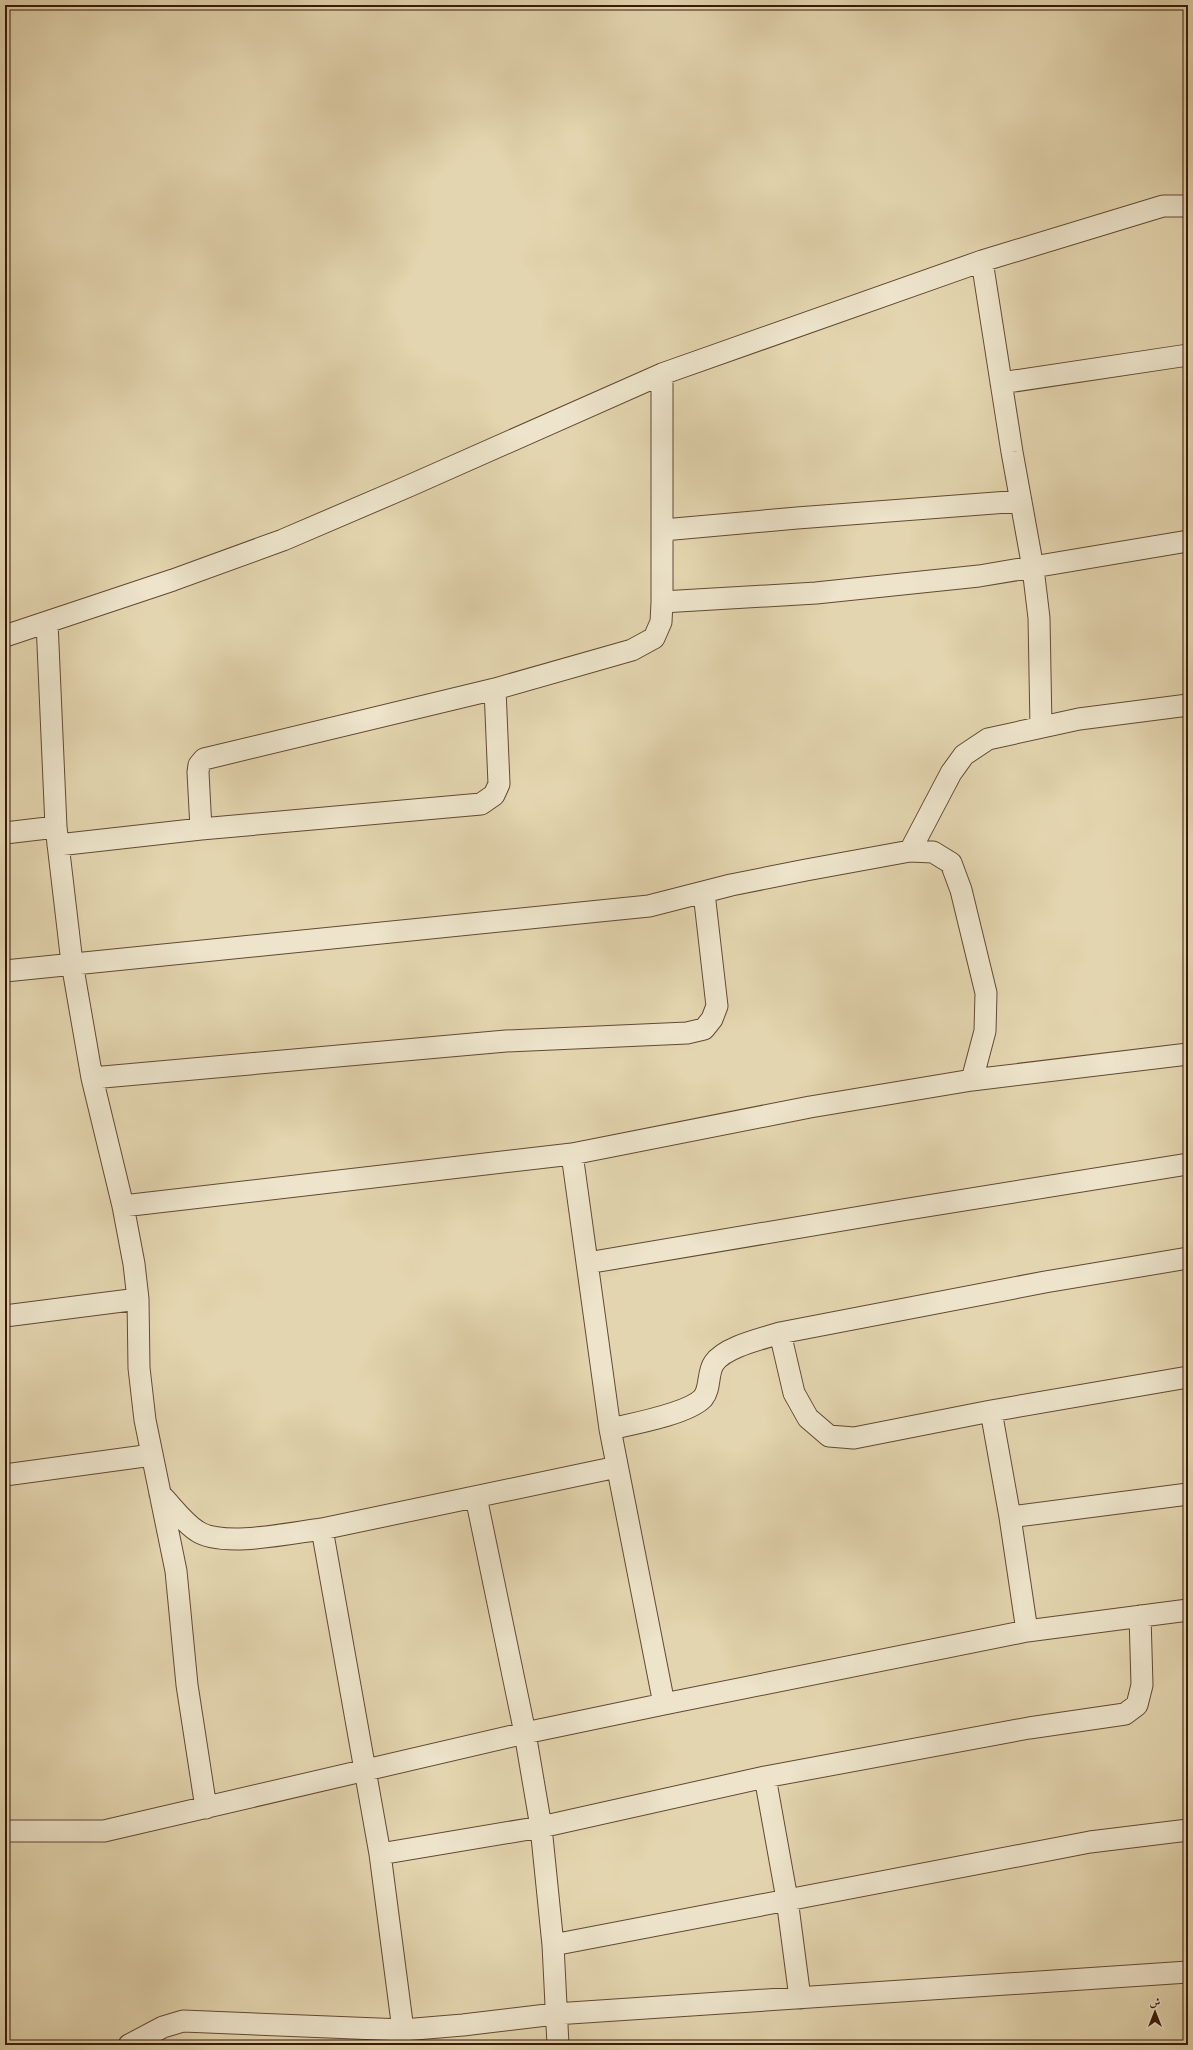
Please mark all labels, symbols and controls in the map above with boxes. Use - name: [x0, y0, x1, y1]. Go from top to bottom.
- north arrow: [1135, 1992, 1175, 2032]
- text: ش: [1150, 1995, 1161, 2009]

